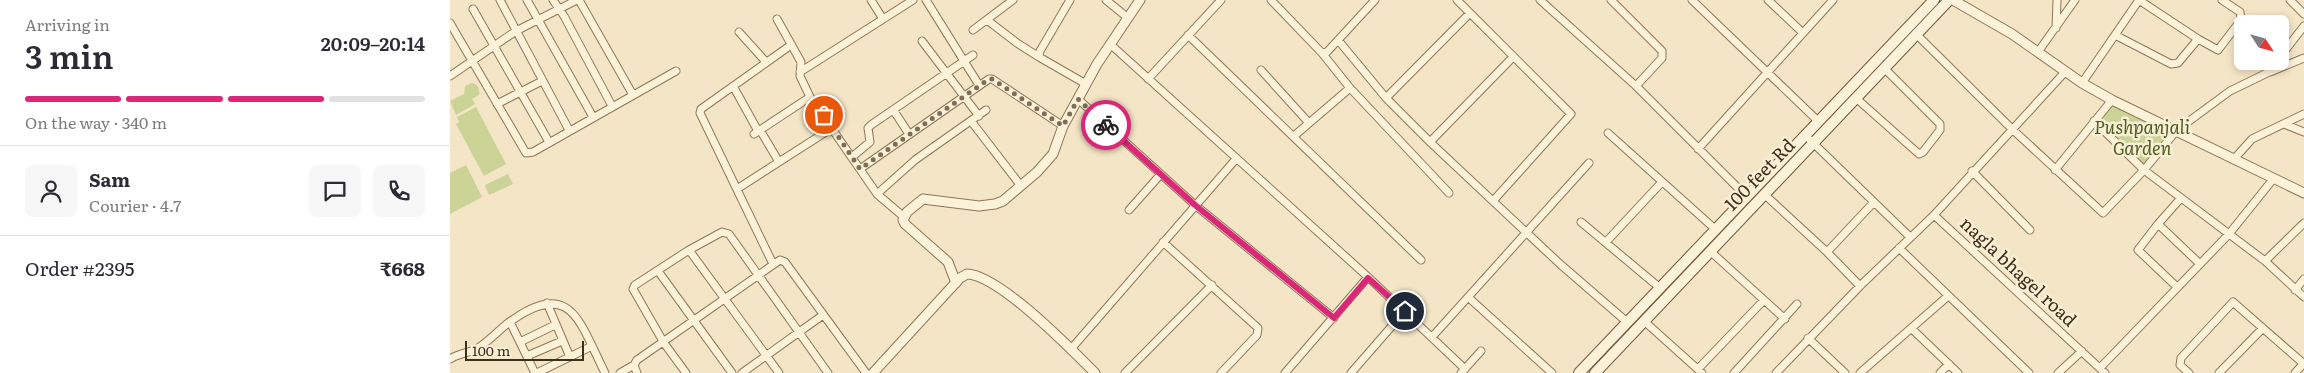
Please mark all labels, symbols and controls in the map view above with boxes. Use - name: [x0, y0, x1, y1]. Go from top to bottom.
- text: Arriving in: [25, 12, 110, 36]
- north arrow: [2234, 15, 2289, 70]
- map controls: [2234, 15, 2289, 70]
- text: 20:09–20:14: [321, 29, 425, 57]
- text: 3 min: [25, 31, 114, 79]
- pin: [803, 94, 845, 136]
- courier: [1081, 100, 1131, 150]
- icon: bag: [810, 101, 838, 129]
- text: On the way · 340 m: [25, 110, 167, 134]
- icon: bike: [1092, 111, 1120, 139]
- park label: Pushpanjali Garden: [2094, 113, 2191, 161]
- street label: 100 feet Rd: [1717, 132, 1800, 216]
- button: person: [25, 165, 77, 217]
- text: Sam: [89, 165, 130, 193]
- button: chat: [309, 165, 361, 217]
- button: phone: [373, 165, 425, 217]
- text: Courier · 4.7: [89, 193, 181, 217]
- street label: nagla bhagel road: [1955, 210, 2083, 332]
- text: Order #2395: [25, 254, 134, 282]
- text: ₹668: [380, 254, 425, 282]
- pin: [1384, 290, 1426, 332]
- icon: home: [1391, 297, 1419, 325]
- scale bar: [465, 338, 584, 361]
- text: 100 m: [472, 340, 510, 360]

